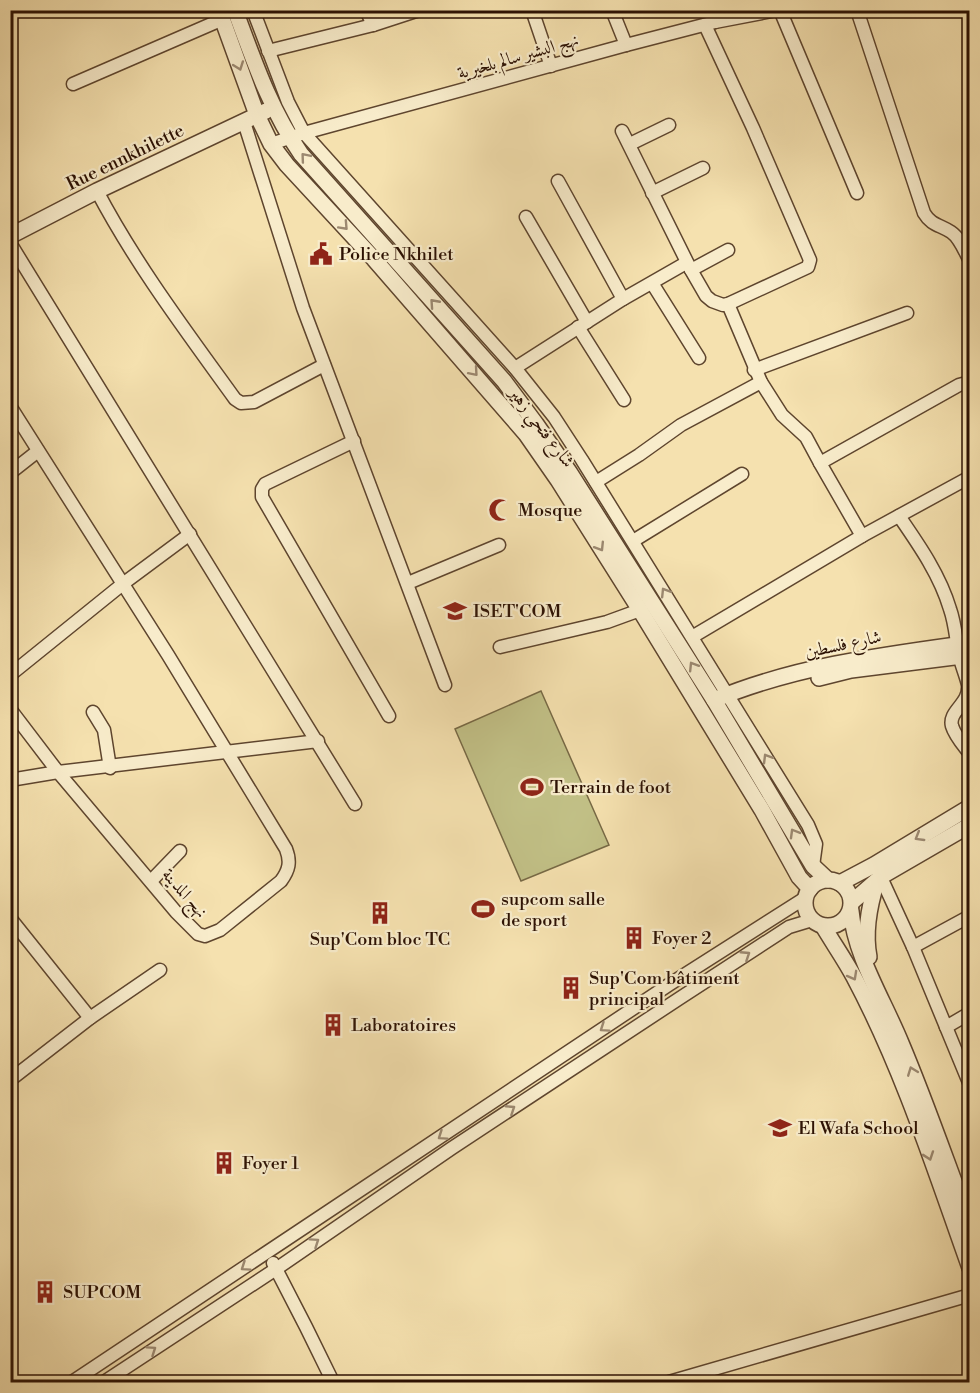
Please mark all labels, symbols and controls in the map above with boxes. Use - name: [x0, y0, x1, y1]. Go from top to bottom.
- street label: نهج البشير سالم بلخيرية: [455, 28, 582, 89]
- one-way arrow: [232, 59, 244, 70]
- street label: Rue ennkhilette: [63, 119, 188, 196]
- one-way arrow: [301, 153, 312, 164]
- one-way arrow: [337, 220, 348, 230]
- public building icon: Police Nkhilet: [308, 241, 334, 267]
- place label: Police Nkhilet: [339, 243, 454, 266]
- one-way arrow: [430, 299, 441, 310]
- one-way arrow: [467, 365, 478, 376]
- street label: شارع فتحي زهير: [499, 381, 579, 475]
- mosque icon: Mosque: [487, 497, 513, 523]
- place label: Mosque: [518, 499, 582, 522]
- one-way arrow: [593, 541, 605, 551]
- one-way arrow: [660, 588, 672, 598]
- school or university icon: ISET'COM: [442, 598, 468, 624]
- place label: ISET'COM: [473, 600, 561, 623]
- street label: شارع فلسطين: [803, 625, 884, 667]
- one-way arrow: [689, 662, 700, 673]
- one-way arrow: [763, 754, 774, 765]
- sports icon: Terrain de foot: [519, 774, 545, 800]
- place label: Terrain de foot: [550, 776, 672, 799]
- one-way arrow: [789, 829, 801, 839]
- one-way arrow: [915, 830, 925, 841]
- street label: نهج المدينة: [154, 864, 213, 926]
- place label: supcom salle de sport: [501, 888, 605, 932]
- sports icon: supcom salle de sport: [470, 896, 496, 922]
- building icon: Sup'Com bloc TC: [367, 900, 393, 926]
- building icon: Foyer 2: [621, 925, 647, 951]
- place label: Foyer 2: [652, 927, 712, 950]
- place label: Sup'Com bloc TC: [310, 928, 450, 951]
- one-way arrow: [740, 951, 751, 962]
- place label: Sup'Com bâtiment principal: [589, 967, 740, 1011]
- one-way arrow: [846, 970, 857, 981]
- building icon: Sup'Com bâtiment principal: [558, 975, 584, 1001]
- building icon: Laboratoires: [320, 1012, 346, 1038]
- place label: Laboratoires: [351, 1014, 456, 1037]
- one-way arrow: [600, 1021, 611, 1032]
- one-way arrow: [907, 1066, 919, 1077]
- one-way arrow: [504, 1105, 515, 1116]
- school or university icon: El Wafa School: [767, 1115, 793, 1141]
- place label: El Wafa School: [798, 1117, 919, 1140]
- one-way arrow: [437, 1129, 448, 1140]
- building icon: Foyer 1: [211, 1150, 237, 1176]
- one-way arrow: [922, 1150, 935, 1161]
- place label: Foyer 1: [242, 1152, 299, 1175]
- one-way arrow: [308, 1238, 319, 1249]
- one-way arrow: [240, 1260, 251, 1271]
- building icon: SUPCOM: [32, 1279, 58, 1305]
- place label: SUPCOM: [63, 1281, 141, 1304]
- one-way arrow: [146, 1346, 157, 1357]

